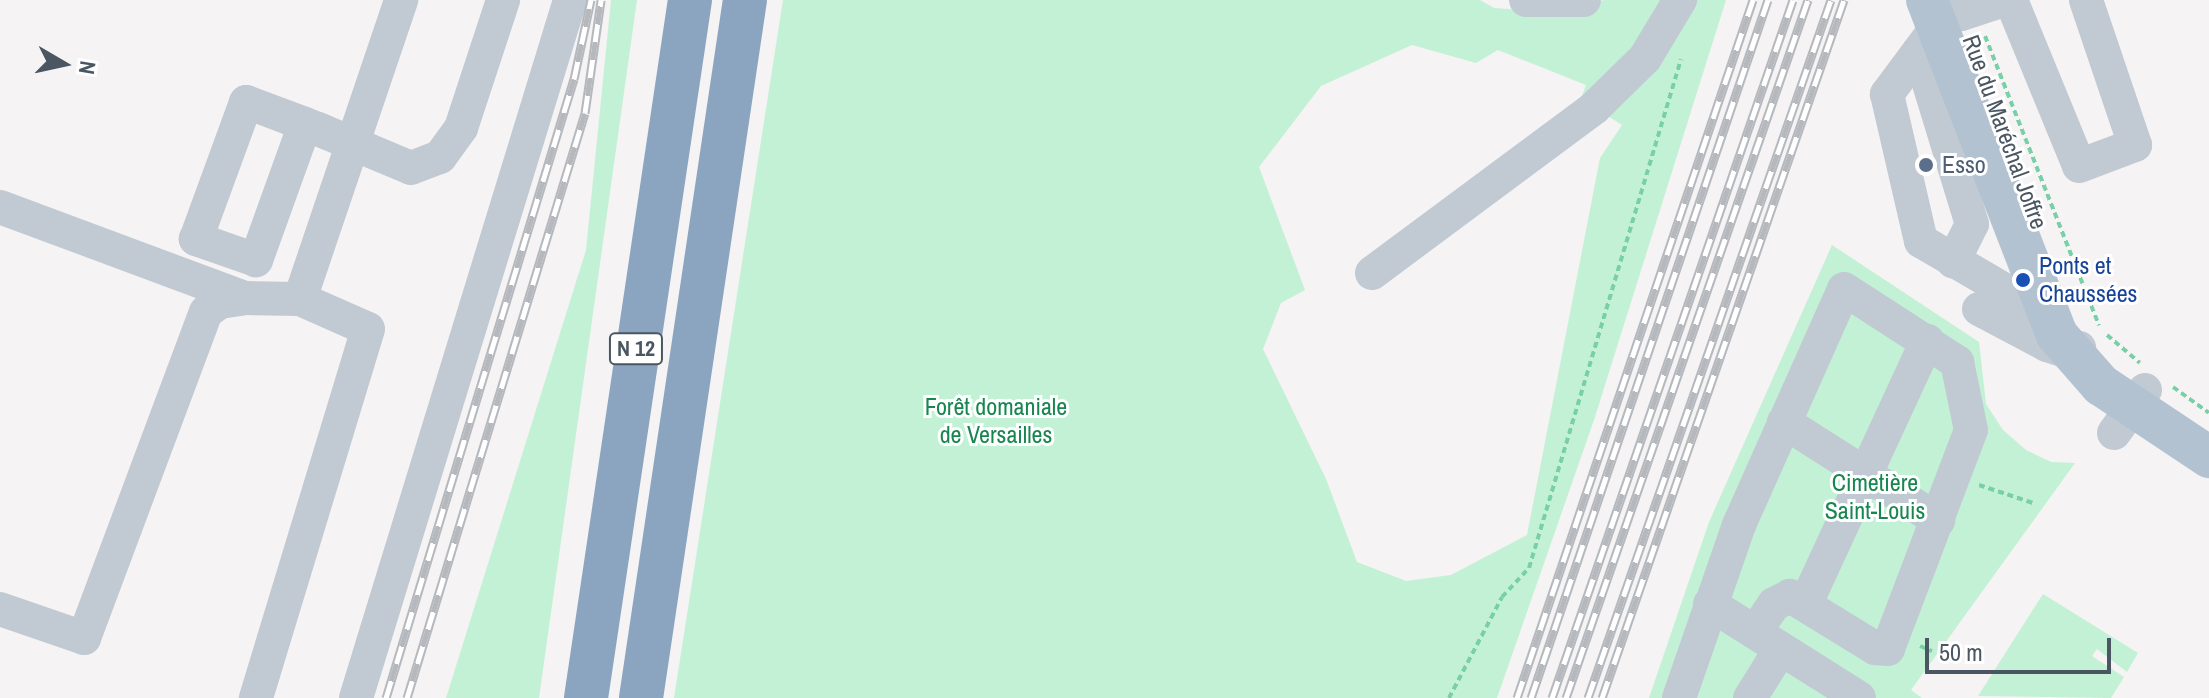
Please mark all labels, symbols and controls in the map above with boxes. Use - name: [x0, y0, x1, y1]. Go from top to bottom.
- north arrow: [24, 24, 104, 104]
- street label: Rue du Maréchal Joffre: [1957, 31, 2053, 233]
- text: N: [72, 59, 104, 77]
- place label: Esso: [1942, 151, 1986, 179]
- marker: Esso: [1917, 156, 1935, 174]
- place label: Ponts et Chaussées: [2039, 252, 2137, 308]
- marker: Ponts et Chaussées: [2014, 271, 2032, 289]
- road number: N 12: [608, 331, 664, 367]
- park label: Forêt domaniale de Versailles: [925, 393, 1067, 449]
- park label: Cimetière Saint-Louis: [1825, 469, 1925, 525]
- scale bar: [1929, 622, 2115, 672]
- text: 50 m: [1939, 636, 1983, 668]

